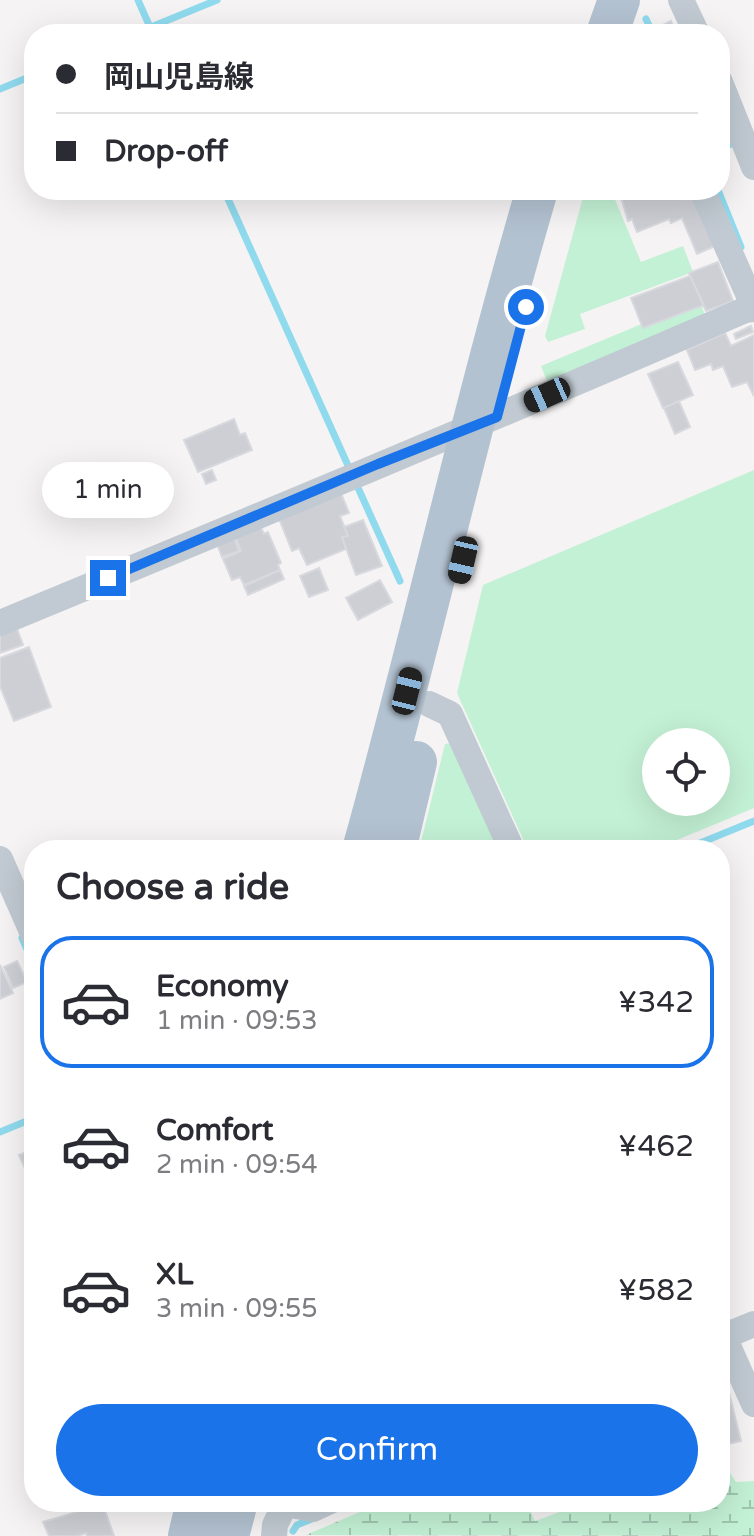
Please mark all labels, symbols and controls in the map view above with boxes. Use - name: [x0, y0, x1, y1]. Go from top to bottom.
- text: 岡山児島線: [104, 59, 254, 96]
- text: Drop-off: [104, 133, 228, 170]
- route start: [508, 289, 544, 325]
- car: [520, 374, 574, 416]
- callout: 1 min: [42, 462, 174, 518]
- text: 1 min: [73, 474, 143, 505]
- car: [446, 534, 480, 586]
- route end: [90, 560, 126, 596]
- car: [390, 665, 424, 717]
- map controls: [642, 728, 730, 816]
- button: locate: [642, 728, 730, 816]
- text: Choose a ride: [56, 866, 289, 909]
- icon: car: [60, 966, 132, 1038]
- text: Economy: [156, 968, 289, 1005]
- text: ¥342: [618, 984, 694, 1021]
- text: 1 min · 09:53: [156, 1005, 318, 1036]
- icon: car: [60, 1110, 132, 1182]
- text: Comfort: [156, 1112, 274, 1149]
- text: ¥462: [618, 1128, 694, 1165]
- text: 2 min · 09:54: [156, 1149, 318, 1180]
- icon: car: [60, 1254, 132, 1326]
- text: XL: [156, 1256, 193, 1293]
- text: ¥582: [618, 1272, 694, 1309]
- text: 3 min · 09:55: [156, 1293, 318, 1324]
- button: Confirm: [56, 1404, 698, 1496]

